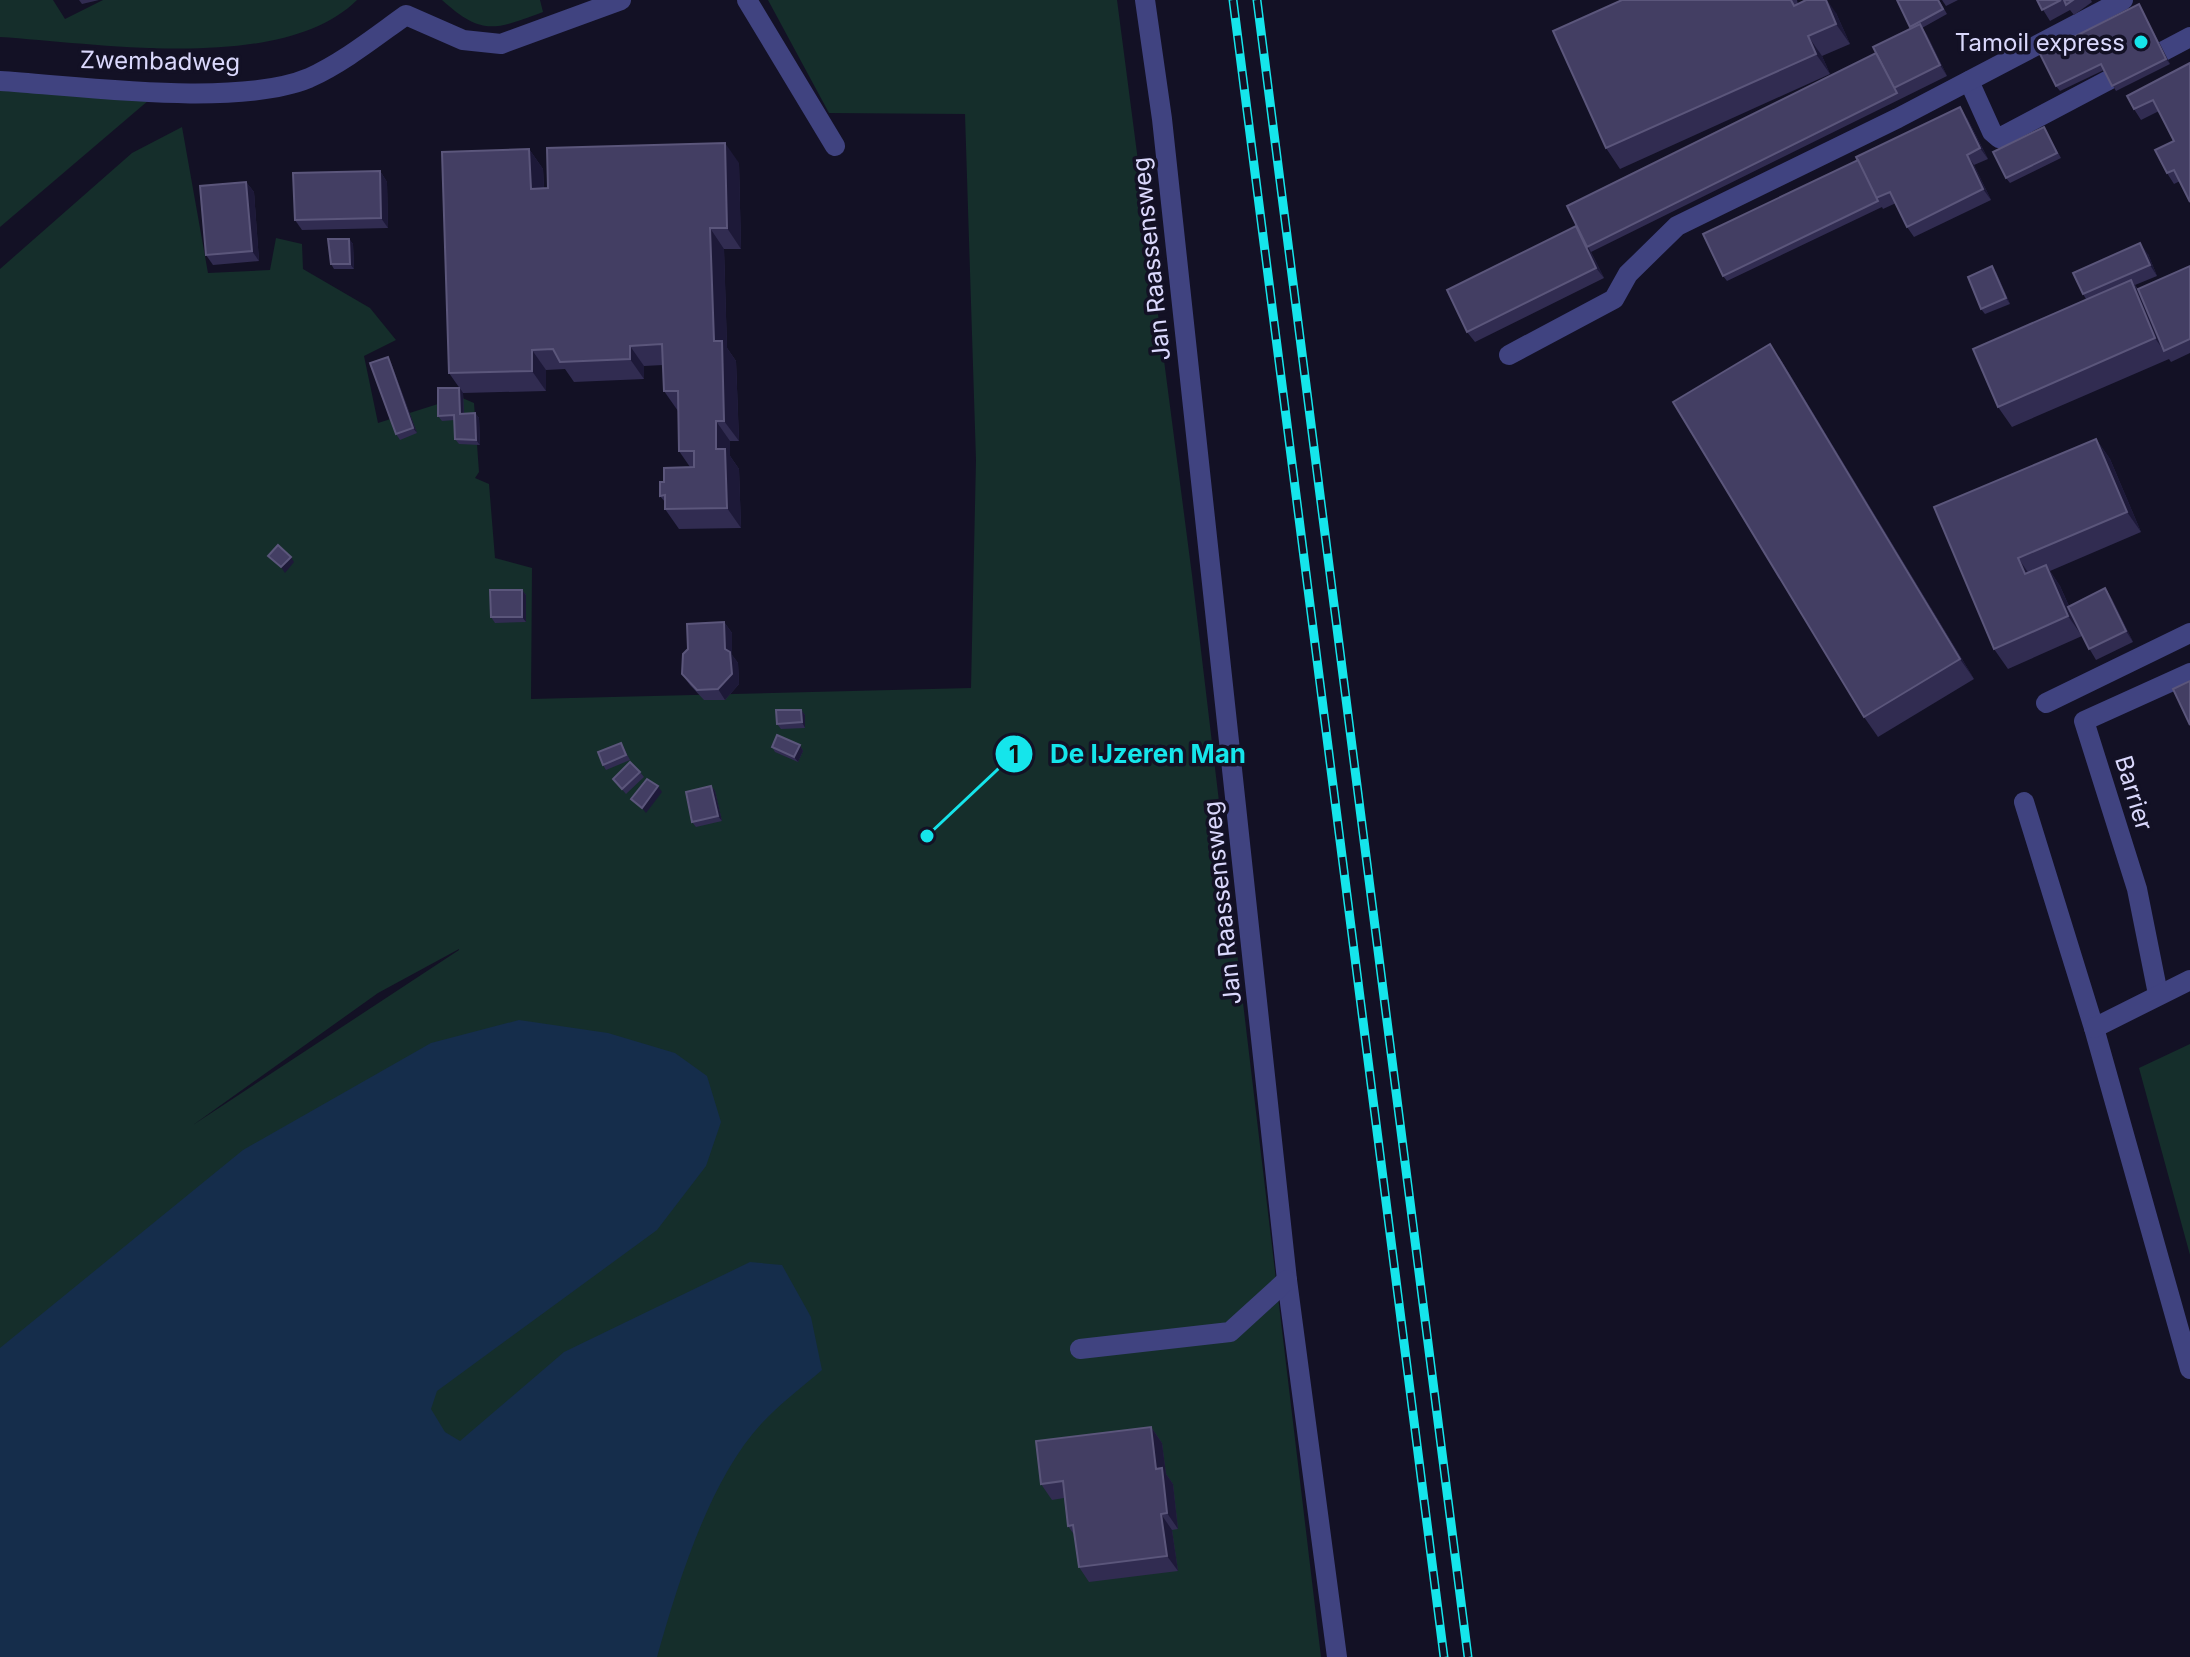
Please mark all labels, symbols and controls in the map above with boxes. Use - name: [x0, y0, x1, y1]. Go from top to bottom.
- place label: Tamoil express: [1955, 28, 2125, 57]
- marker: Tamoil express: [2132, 33, 2150, 51]
- street label: Zwembadweg: [80, 45, 240, 77]
- street label: Jan Raassensweg: [1126, 156, 1176, 362]
- callout: De IJzeren Man: [994, 729, 1262, 779]
- text: De IJzeren Man: [1050, 738, 1246, 769]
- text: 1: [1009, 740, 1019, 769]
- street label: Barrier: [2109, 752, 2159, 834]
- street label: Jan Raassensweg: [1197, 800, 1247, 1006]

